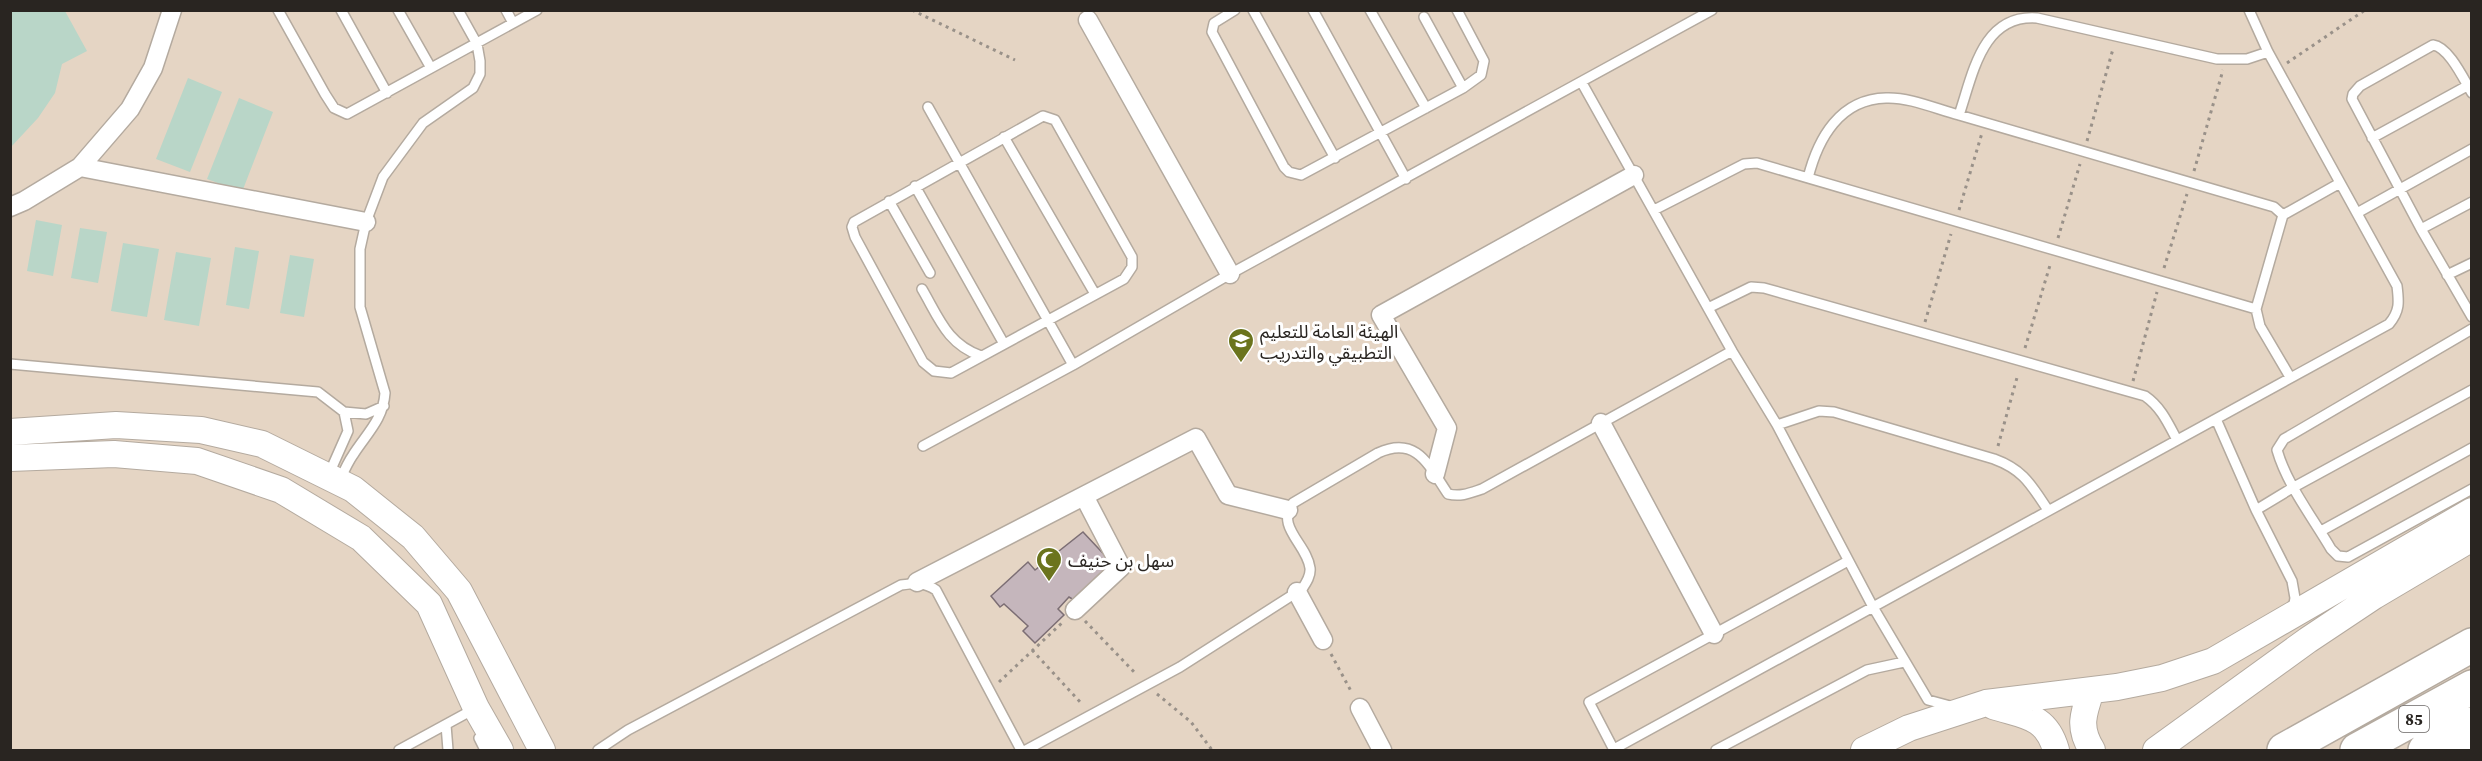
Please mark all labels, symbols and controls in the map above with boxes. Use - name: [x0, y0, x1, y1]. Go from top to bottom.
- place label: الهيئة العامة للتعليم التطبيقي والتدريب: [1260, 319, 1398, 366]
- school or university icon: الهيئة العامة للتعليم التطبيقي والتدريب: [1226, 326, 1256, 364]
- mosque icon: سهل بن حنيف: [1034, 545, 1064, 583]
- place label: سهل بن حنيف: [1068, 548, 1174, 573]
- road number: 85: [2399, 706, 2429, 732]

